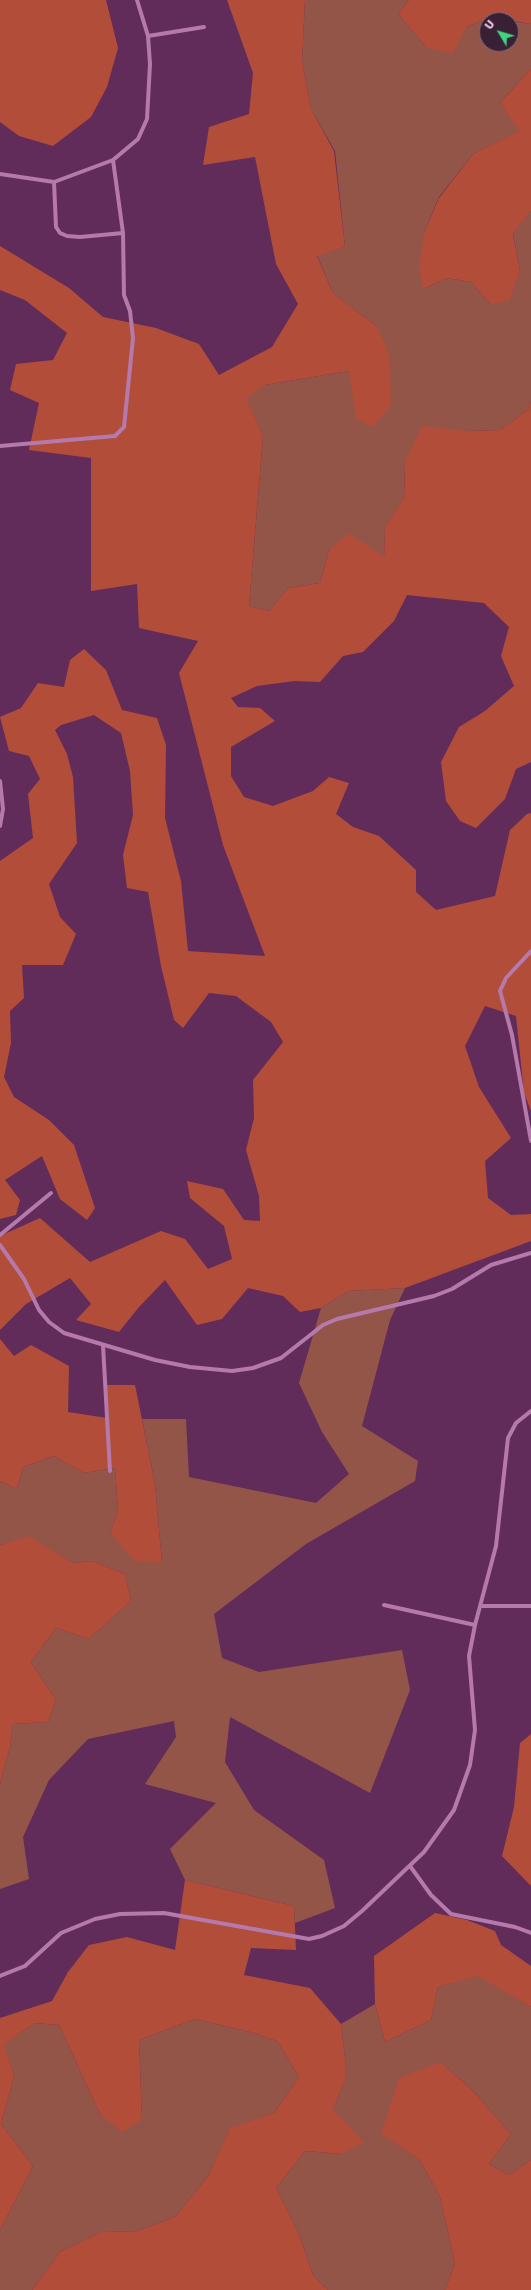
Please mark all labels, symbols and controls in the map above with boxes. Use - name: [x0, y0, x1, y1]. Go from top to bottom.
- north arrow: [479, 12, 519, 52]
- text: U: [482, 18, 497, 32]

